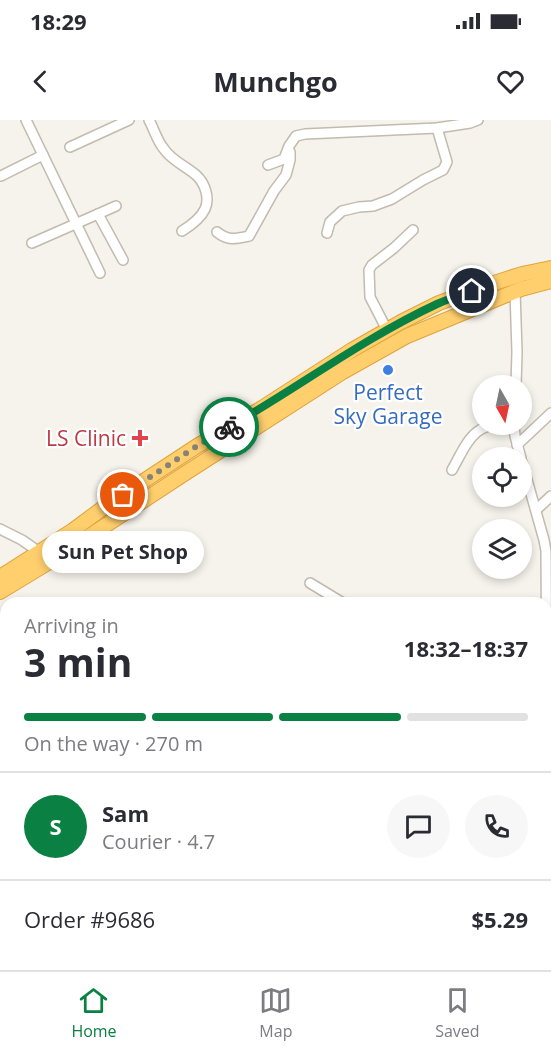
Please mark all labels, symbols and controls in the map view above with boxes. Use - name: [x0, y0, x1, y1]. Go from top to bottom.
- text: 18:29: [30, 6, 87, 36]
- text: Munchgo: [213, 63, 338, 100]
- icon: back: [24, 65, 57, 98]
- icon: heart: [494, 65, 527, 98]
- pin: [446, 265, 497, 316]
- icon: home: [455, 274, 488, 307]
- marker: Perfect Sky Garage: [381, 363, 395, 377]
- north arrow: [472, 375, 532, 435]
- map controls: [472, 375, 532, 579]
- place label: Perfect Sky Garage: [334, 378, 442, 430]
- courier: [199, 397, 259, 457]
- icon: bike: [213, 411, 246, 444]
- place label: LS Clinic: [46, 424, 126, 452]
- marker: LS Clinic: [131, 429, 149, 447]
- button: locate: [472, 447, 532, 507]
- pin: [97, 469, 148, 520]
- icon: bag: [106, 478, 139, 511]
- button: layers: [472, 519, 532, 579]
- callout: Sun Pet Shop: [42, 531, 204, 573]
- text: Sun Pet Shop: [58, 538, 188, 565]
- text: Arriving in: [24, 612, 119, 639]
- text: 18:32–18:37: [404, 633, 528, 663]
- text: 3 min: [24, 635, 132, 688]
- text: On the way · 270 m: [24, 730, 203, 757]
- button: chat: [387, 795, 450, 858]
- button: phone: [465, 795, 528, 858]
- text: Sam: [102, 798, 149, 828]
- text: S: [49, 811, 62, 841]
- text: Courier · 4.7: [102, 828, 215, 855]
- text: Order #9686: [24, 904, 155, 934]
- text: $5.29: [471, 904, 528, 934]
- tab: Home: [71, 984, 117, 1042]
- tab: Map: [259, 984, 292, 1042]
- tab: Saved: [435, 984, 480, 1042]

